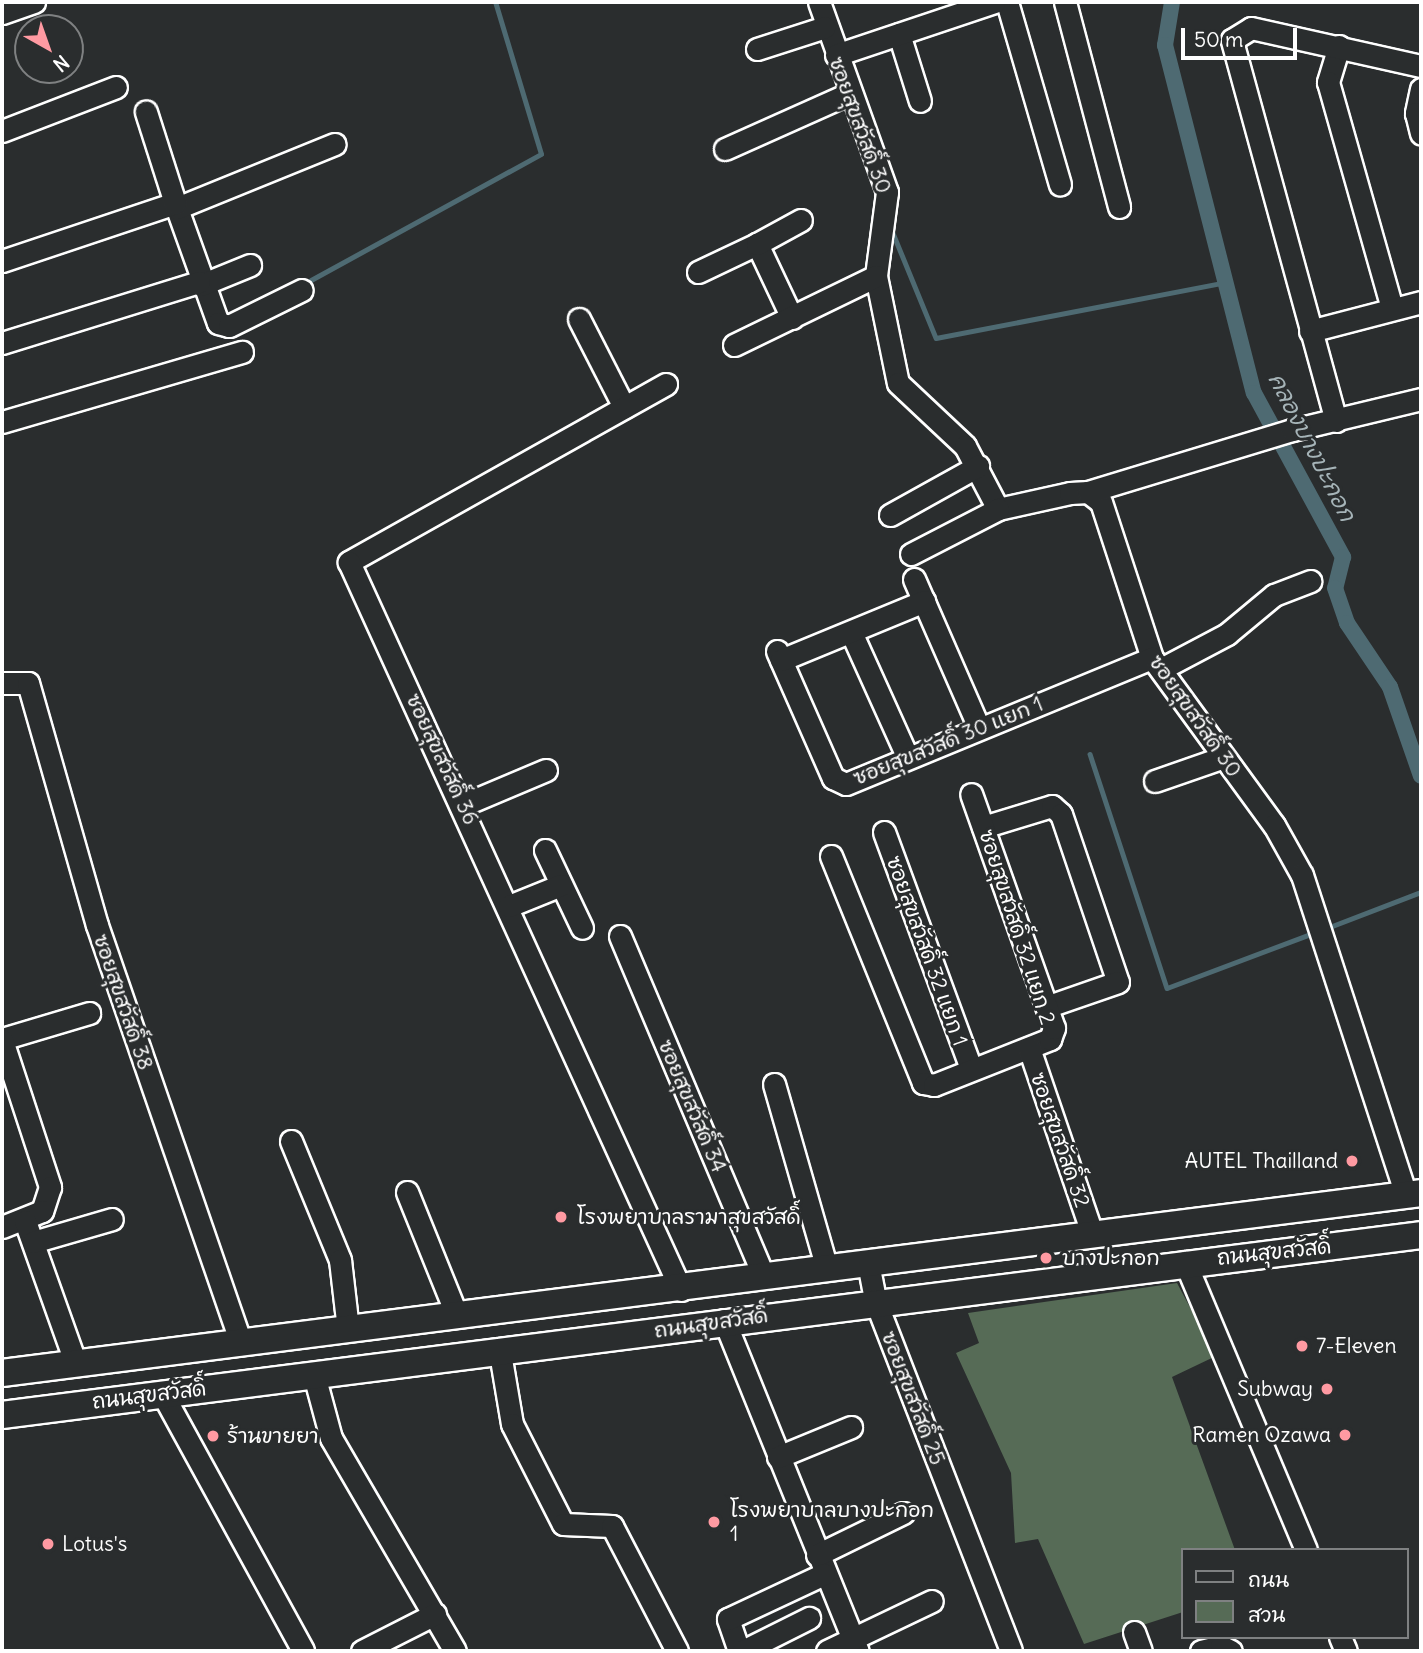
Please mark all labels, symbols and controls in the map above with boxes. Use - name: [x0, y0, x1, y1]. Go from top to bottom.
- north arrow: [14, 14, 84, 84]
- scale bar: [1185, 14, 1300, 58]
- text: 50 m: [1194, 26, 1243, 53]
- text: N: [48, 50, 74, 77]
- street label: ซอยสุขสวัสดิ์ 30: [824, 53, 896, 197]
- water label: คลองบางปะกอก: [1263, 368, 1361, 526]
- street label: ซอยสุขสวัสดิ์ 30: [1144, 650, 1246, 782]
- street label: ซอยสุขสวัสดิ์ 36: [401, 689, 483, 829]
- street label: ซอยสุขสวัสดิ์ 30 แยก 1: [849, 691, 1047, 791]
- street label: ซอยสุขสวัสดิ์ 32 แยก 2: [974, 826, 1060, 1028]
- street label: ซอยสุขสวัสดิ์ 32 แยก 1: [881, 853, 973, 1049]
- street label: ซอยสุขสวัสดิ์ 38: [88, 931, 158, 1073]
- street label: ซอยสุขสวัสดิ์ 34: [653, 1036, 731, 1176]
- street label: ซอยสุขสวัสดิ์ 32: [1025, 1069, 1095, 1211]
- place label: AUTEL Thailland: [1185, 1148, 1338, 1174]
- marker: AUTEL Thailland: [1344, 1153, 1360, 1169]
- place label: โรงพยาบาลรามาสุขสวัสดิ์: [577, 1204, 801, 1230]
- marker: โรงพยาบาลรามาสุขสวัสดิ์: [551, 1207, 571, 1227]
- street label: ถนนสุขสวัสดิ์: [1216, 1233, 1332, 1271]
- place label: บางปะกอก: [1062, 1245, 1160, 1271]
- marker: บางปะกอก: [1036, 1248, 1056, 1268]
- street label: ถนนสุขสวัสดิ์: [652, 1303, 770, 1343]
- street label: ซอยสุขสวัสดิ์ 25: [876, 1328, 950, 1468]
- place label: 7-Eleven: [1316, 1333, 1397, 1359]
- marker: 7-Eleven: [1294, 1338, 1310, 1354]
- street label: ถนนสุขสวัสดิ์: [91, 1376, 207, 1414]
- place label: Subway: [1237, 1376, 1313, 1402]
- marker: Subway: [1319, 1381, 1335, 1397]
- place label: Ramen Ozawa: [1192, 1422, 1331, 1448]
- place label: ร้านขายยา: [227, 1423, 319, 1449]
- marker: Ramen Ozawa: [1337, 1427, 1353, 1443]
- marker: ร้านขายยา: [205, 1428, 221, 1444]
- place label: โรงพยาบาลบางปะกอก 1: [730, 1497, 934, 1547]
- marker: โรงพยาบาลบางปะกอก 1: [704, 1512, 724, 1532]
- place label: Lotus's: [62, 1531, 127, 1557]
- marker: Lotus's: [40, 1536, 56, 1552]
- legend: [1182, 1548, 1409, 1639]
- text: ถนน: [1248, 1566, 1289, 1593]
- text: สวน: [1248, 1601, 1285, 1628]

